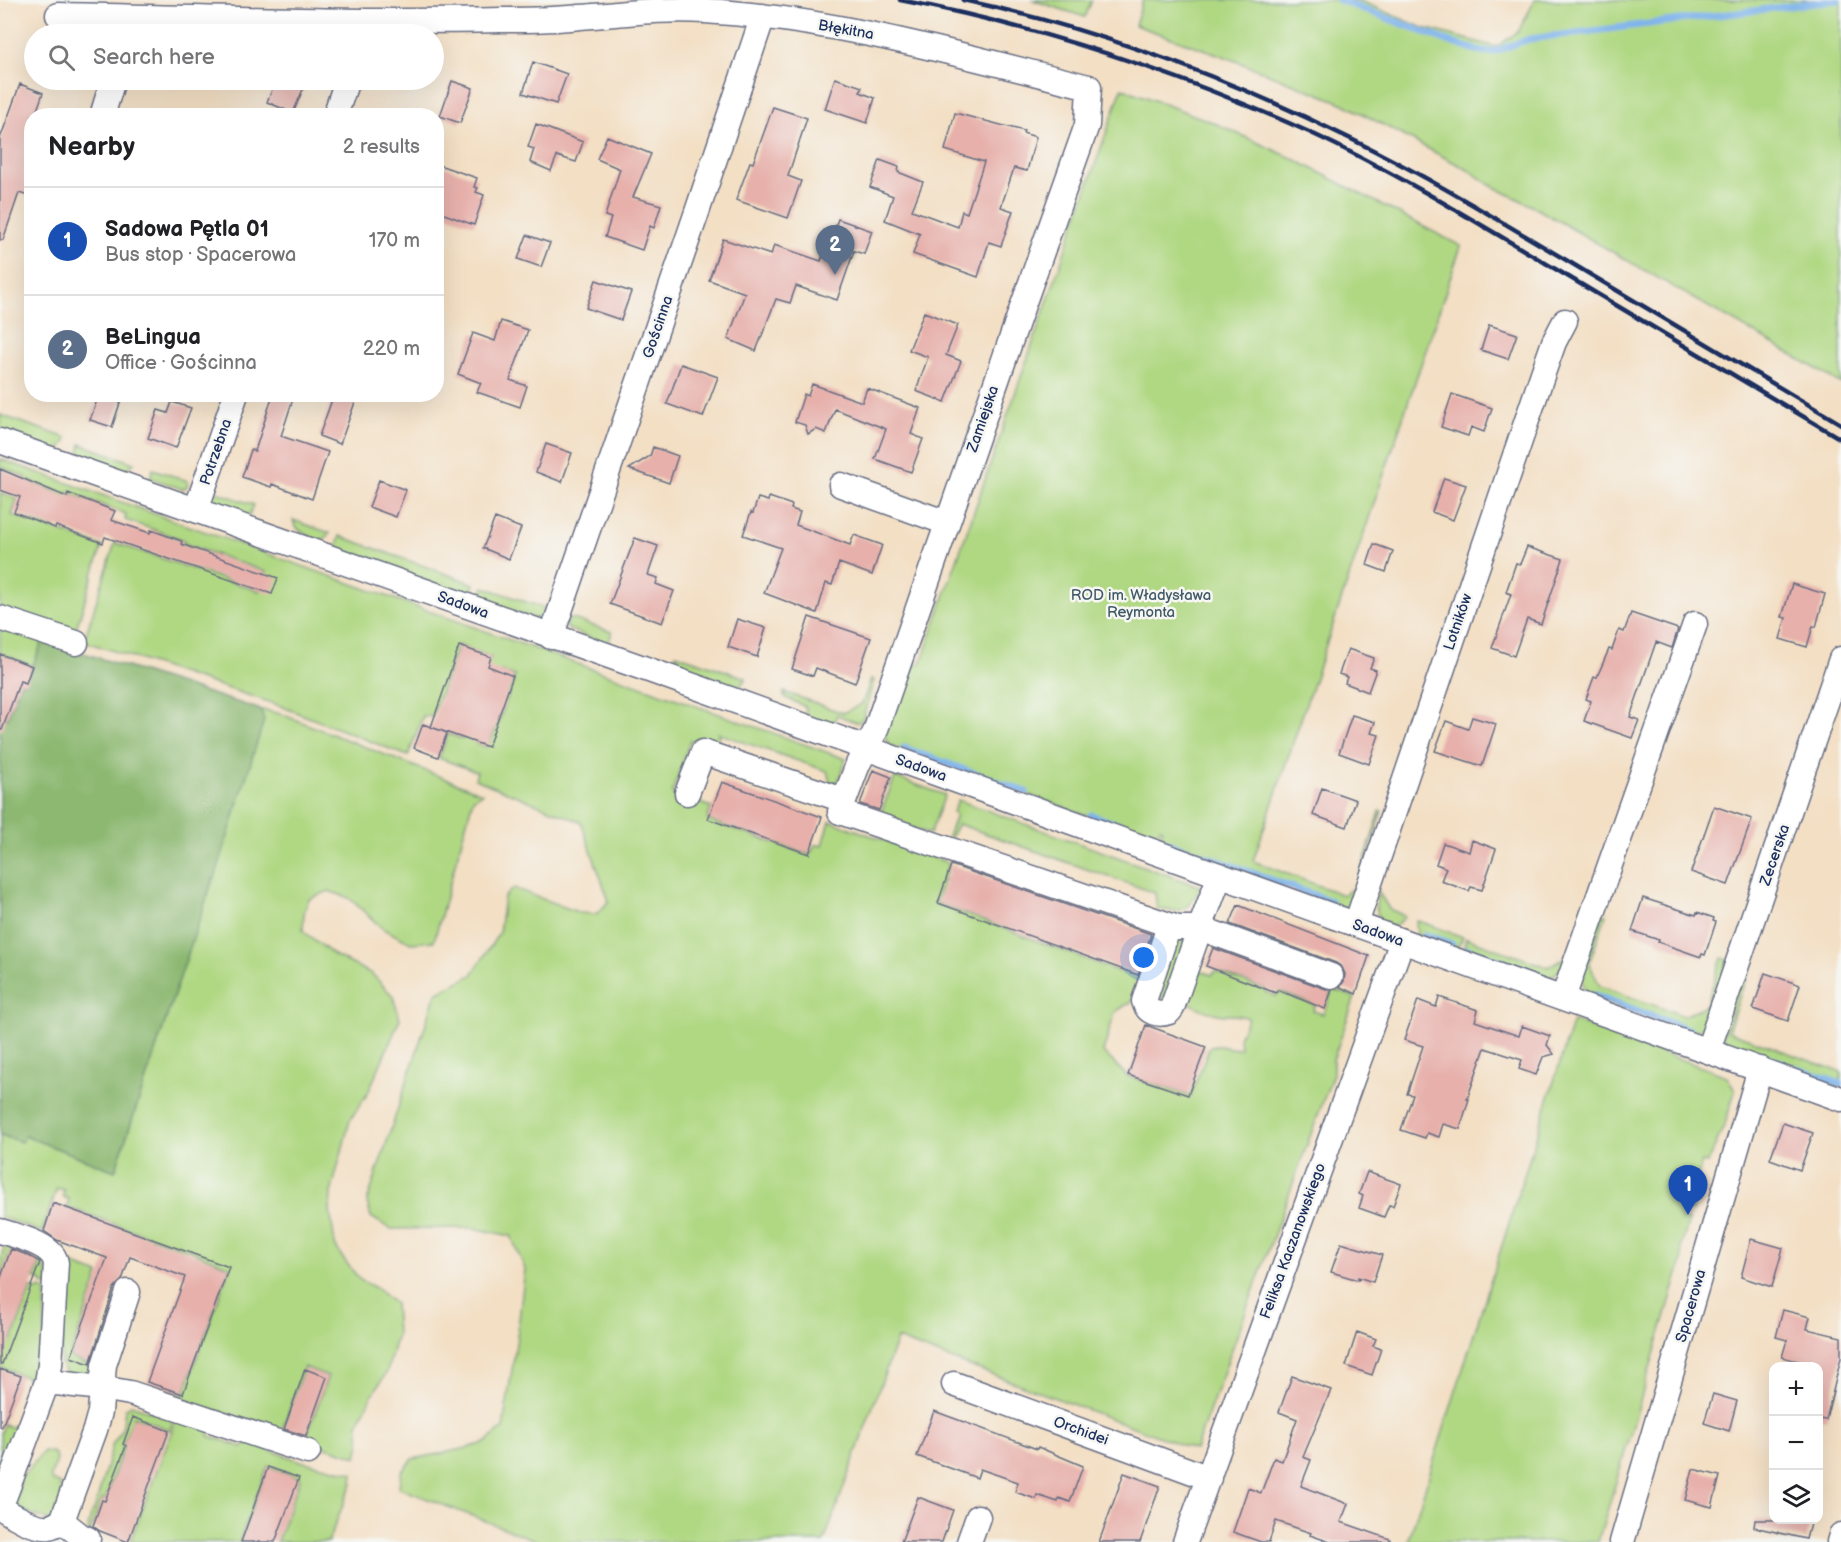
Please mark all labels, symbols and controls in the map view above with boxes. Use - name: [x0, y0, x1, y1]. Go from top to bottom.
- street label: Błękitna: [817, 16, 875, 44]
- search box: [24, 24, 444, 90]
- icon: search: [45, 41, 78, 74]
- text: Search here: [93, 44, 215, 71]
- text: Nearby: [48, 132, 135, 163]
- text: 2 results: [343, 135, 420, 159]
- text: Sadowa Pętla 01: [105, 216, 269, 243]
- pin: 2: [816, 226, 854, 275]
- text: 1: [63, 229, 72, 253]
- text: 170 m: [369, 229, 420, 253]
- text: Bus stop · Spacerowa: [105, 243, 296, 267]
- street label: Gościnna: [638, 293, 678, 361]
- text: BeLingua: [105, 324, 201, 351]
- text: 2: [62, 337, 73, 361]
- text: 220 m: [363, 337, 420, 361]
- text: Office · Gościnna: [105, 351, 257, 375]
- street label: Zamiejska: [962, 383, 1003, 456]
- street label: Potrzebna: [196, 416, 236, 488]
- park label: ROD im. Władysława Reymonta: [1071, 586, 1211, 622]
- street label: Sadowa: [435, 587, 491, 623]
- street label: Lotników: [1439, 591, 1477, 653]
- street label: Sadowa: [893, 750, 949, 786]
- street label: Zecerska: [1755, 822, 1794, 889]
- street label: Sadowa: [1350, 915, 1406, 951]
- your location: [1129, 943, 1158, 972]
- street label: Feliksa Kaczanowskiego: [1256, 1161, 1330, 1321]
- pin: 1: [1668, 1166, 1708, 1215]
- street label: Spacerowa: [1672, 1267, 1710, 1345]
- map controls: [1769, 1362, 1823, 1524]
- button: +: [1769, 1362, 1823, 1416]
- street label: Orchidei: [1051, 1412, 1111, 1450]
- button: −: [1769, 1416, 1823, 1470]
- button: layers: [1769, 1470, 1823, 1524]

